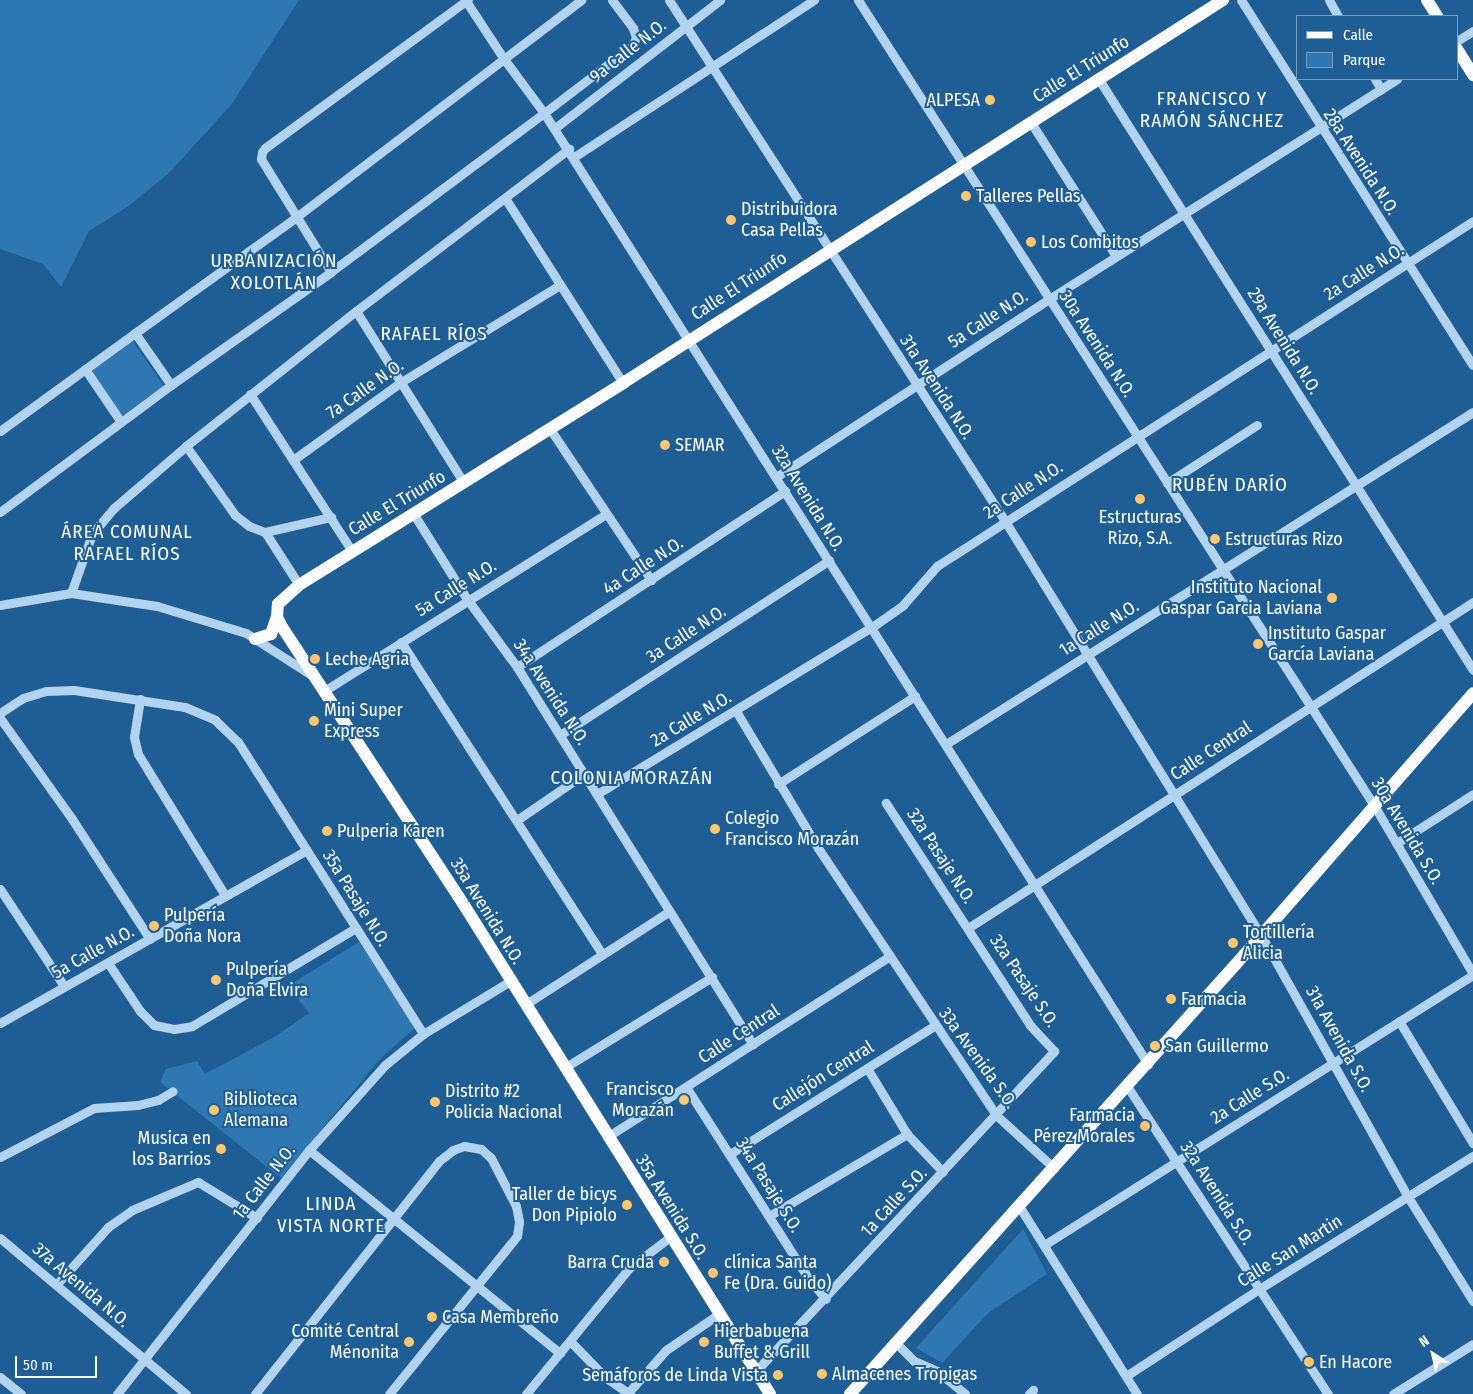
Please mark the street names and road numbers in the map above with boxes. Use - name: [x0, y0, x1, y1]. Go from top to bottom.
- street label: 9a Calle N.O.: [586, 15, 670, 87]
- street label: Calle El Triunfo: [1029, 31, 1133, 107]
- street label: 28a Avenida N.O.: [1319, 105, 1403, 219]
- street label: 2a Calle N.O.: [1320, 239, 1408, 305]
- street label: Calle El Triunfo: [687, 247, 791, 325]
- street label: 29a Avenida N.O.: [1243, 284, 1325, 398]
- street label: 5a Calle N.O.: [944, 285, 1032, 353]
- street label: 30a Avenida N.O.: [1055, 287, 1139, 401]
- street label: 31a Avenida N.O.: [895, 331, 979, 443]
- street label: 7a Calle N.O.: [322, 355, 408, 423]
- street label: 32a Avenida N.O.: [767, 441, 849, 555]
- street label: 2a Calle N.O.: [979, 456, 1067, 524]
- street label: Calle El Triunfo: [344, 465, 450, 541]
- street label: 4a Calle N.O.: [599, 532, 687, 600]
- street label: 5a Calle N.O.: [412, 555, 500, 621]
- street label: 1a Calle N.O.: [1055, 595, 1143, 661]
- street label: 3a Calle N.O.: [642, 600, 730, 668]
- street label: 34a Avenida N.O.: [509, 635, 593, 749]
- street label: 2a Calle N.O.: [647, 687, 735, 751]
- street label: Calle Central: [1166, 717, 1256, 785]
- street label: 30a Avenida S.O.: [1367, 774, 1447, 888]
- street label: 32a Pasaje N.O.: [902, 804, 980, 908]
- street label: 35a Pasaje N.O.: [318, 846, 394, 950]
- street label: 35a Avenida N.O.: [446, 854, 528, 968]
- street label: 5a Calle N.O.: [48, 921, 138, 983]
- street label: 32a Pasaje S.O.: [985, 931, 1063, 1031]
- street label: 31a Avenida S.O.: [1301, 982, 1377, 1096]
- street label: Calle Central: [694, 1000, 784, 1068]
- street label: 33a Avenida S.O.: [934, 1003, 1022, 1113]
- street label: Callejón Central: [768, 1036, 878, 1116]
- street label: 2a Calle S.O.: [1207, 1063, 1293, 1129]
- street label: 34a Pasaje S.O.: [731, 1133, 807, 1237]
- street label: 32a Avenida S.O.: [1176, 1137, 1258, 1249]
- street label: 1a Calle N.O.: [228, 1140, 300, 1224]
- street label: 35a Avenida S.O.: [631, 1151, 713, 1263]
- street label: 1a Calle S.O.: [856, 1163, 932, 1241]
- street label: Calle San Martin: [1234, 1210, 1346, 1292]
- street label: 37a Avenida N.O.: [28, 1238, 134, 1332]

